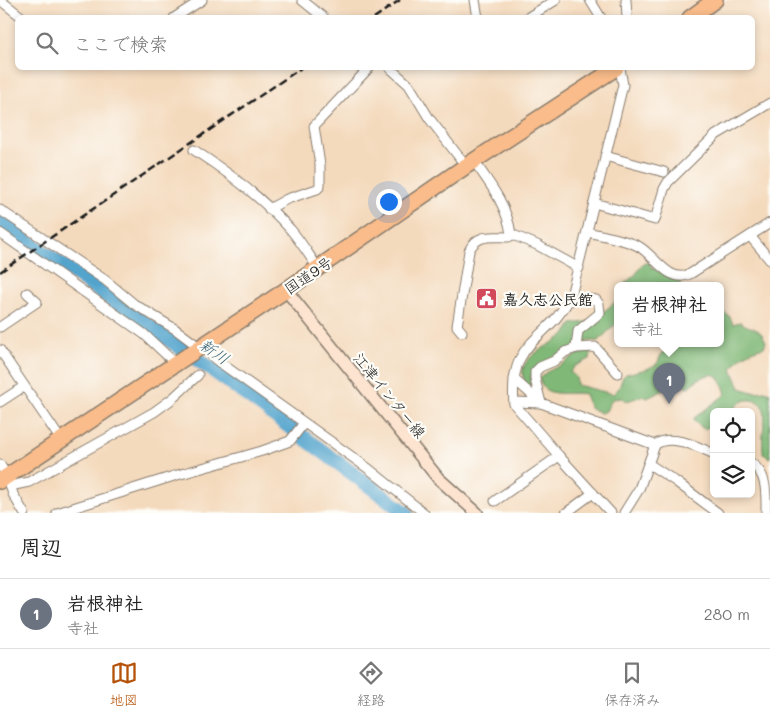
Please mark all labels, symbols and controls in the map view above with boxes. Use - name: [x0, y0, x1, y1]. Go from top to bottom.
- search box: [15, 15, 755, 70]
- icon: search: [33, 29, 61, 57]
- text: ここで検索: [73, 31, 168, 56]
- your location: [376, 189, 402, 215]
- street label: 国道9号: [280, 252, 336, 298]
- popup: [614, 282, 724, 347]
- public building icon: 嘉久志公民館: [475, 287, 499, 311]
- place label: 嘉久志公民館: [503, 289, 593, 309]
- text: 岩根神社: [631, 291, 707, 316]
- text: 寺社: [631, 318, 663, 339]
- water label: 新川: [196, 333, 234, 369]
- street label: 江津インター線: [349, 348, 431, 442]
- pin: 1: [653, 363, 685, 404]
- map controls: [710, 408, 755, 498]
- button: locate: [710, 408, 755, 453]
- button: layers: [710, 453, 755, 498]
- text: 周辺: [20, 533, 62, 560]
- text: 岩根神社: [67, 590, 143, 615]
- text: 1: [32, 603, 40, 624]
- text: 280 m: [704, 603, 750, 624]
- text: 寺社: [67, 617, 99, 638]
- tab: 地図: [110, 659, 138, 709]
- tab: 経路: [357, 659, 385, 709]
- tab: 保存済み: [604, 659, 660, 709]

